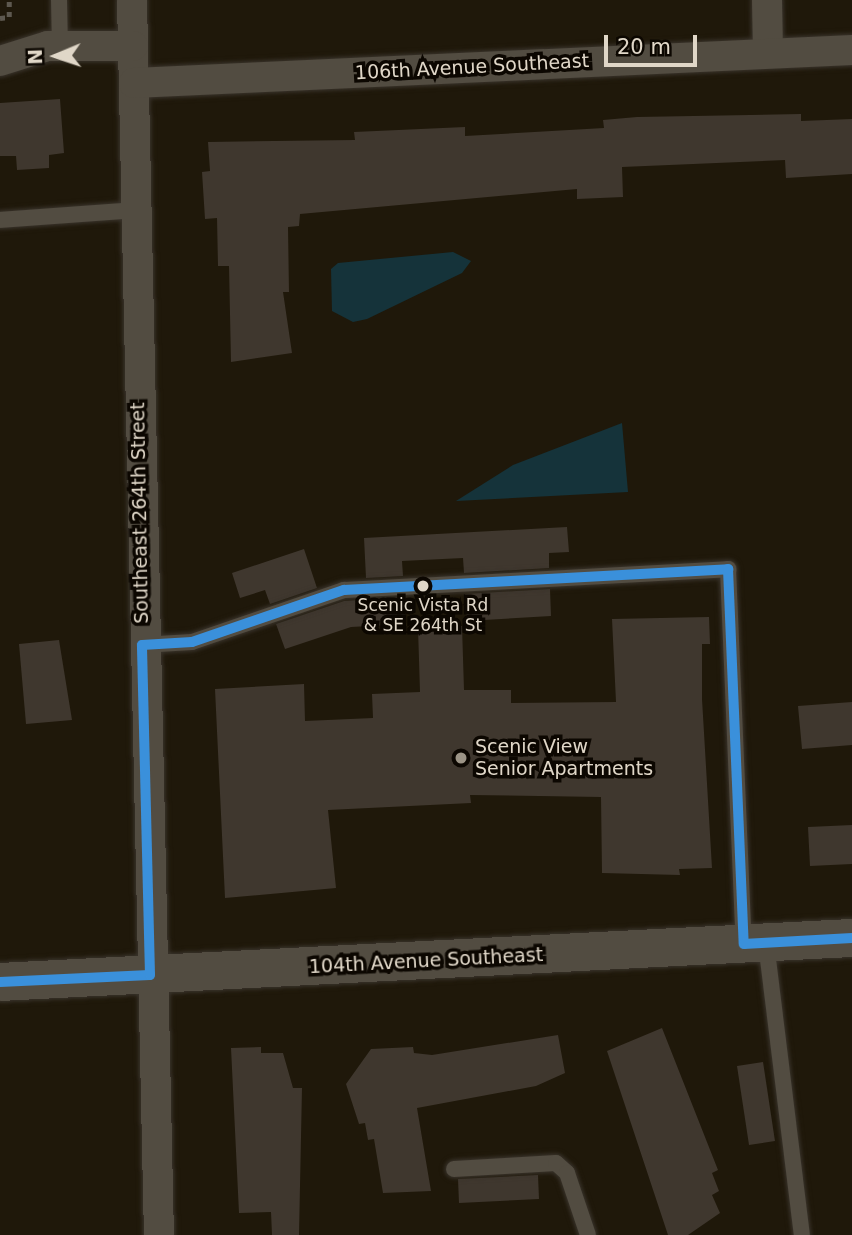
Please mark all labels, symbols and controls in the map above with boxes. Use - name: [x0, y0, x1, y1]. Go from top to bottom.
- north arrow: [21, 21, 91, 91]
- scale bar: [607, 21, 700, 65]
- text: 20 m: [617, 35, 671, 59]
- text: N: [24, 48, 46, 65]
- street label: 106th Avenue Southeast: [354, 49, 590, 85]
- street label: Southeast 264th Street: [127, 402, 153, 624]
- marker: Scenic Vista Rd & SE 264th St: [416, 579, 430, 593]
- place label: Scenic Vista Rd & SE 264th St: [358, 596, 488, 636]
- place label: Scenic View Senior Apartments: [475, 736, 653, 780]
- marker: Scenic View Senior Apartments: [453, 750, 469, 766]
- street label: 104th Avenue Southeast: [308, 943, 544, 979]

